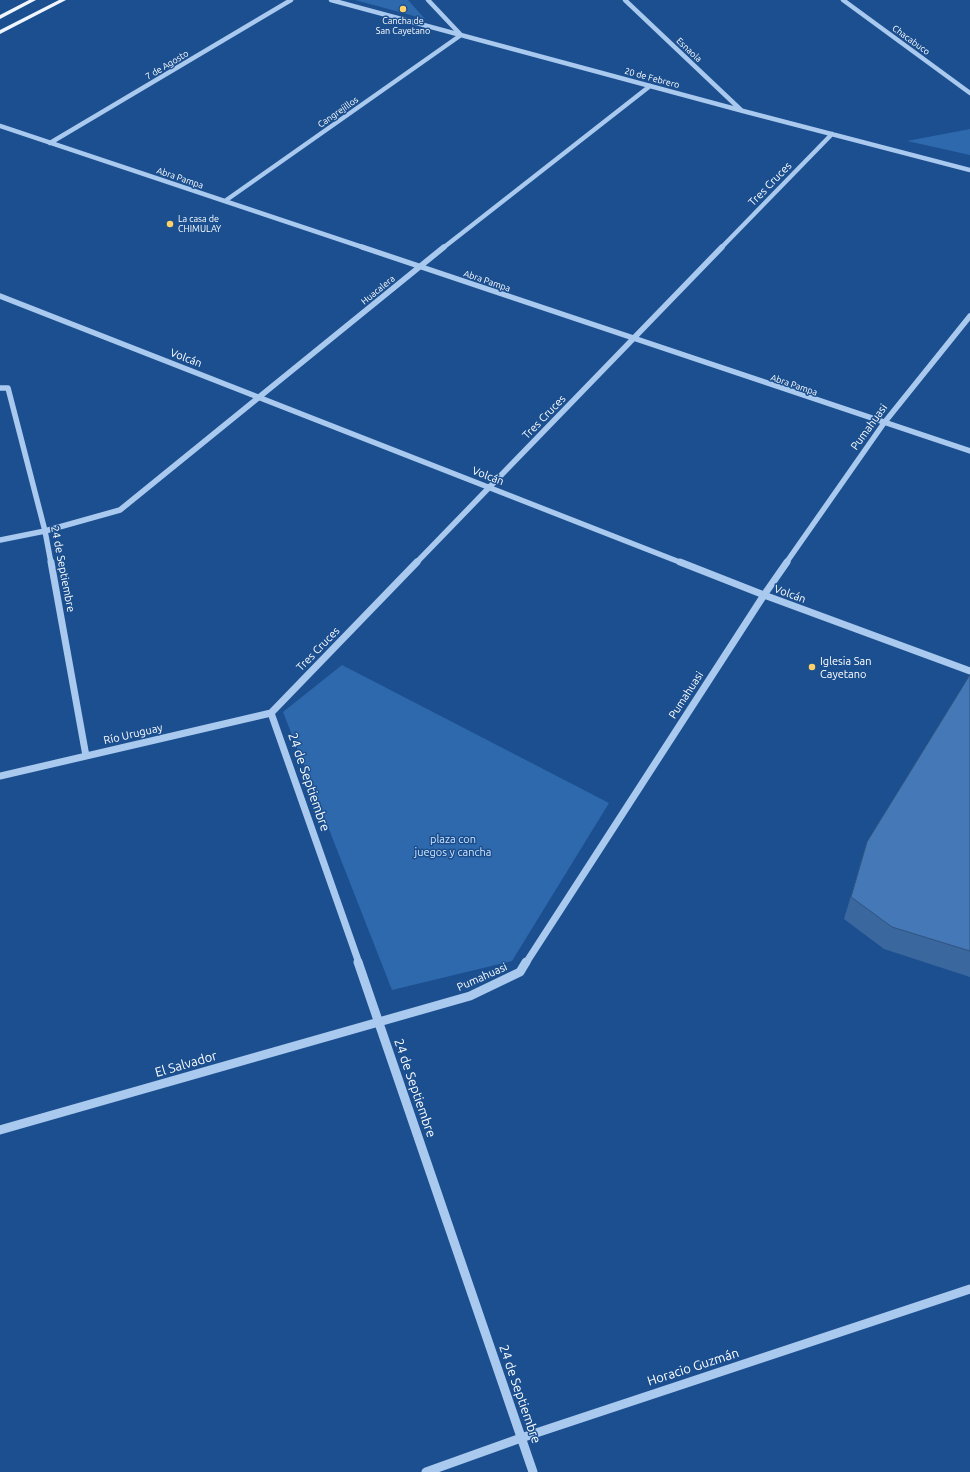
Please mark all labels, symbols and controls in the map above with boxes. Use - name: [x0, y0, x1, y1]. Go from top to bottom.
- marker: Cancha de San Cayetano: [398, 4, 408, 14]
- place label: Cancha de San Cayetano: [376, 16, 430, 37]
- street label: Chacabuco: [890, 23, 932, 57]
- street label: Esnaola: [674, 35, 704, 65]
- street label: 7 de Agosto: [143, 48, 191, 82]
- street label: 20 de Febrero: [623, 65, 681, 91]
- street label: Cangrejillos: [316, 94, 360, 130]
- street label: Tres Cruces: [746, 159, 794, 209]
- street label: Abra Pampa: [155, 165, 205, 191]
- place label: La casa de CHIMULAY: [178, 214, 221, 235]
- marker: La casa de CHIMULAY: [165, 219, 175, 229]
- street label: Abra Pampa: [462, 268, 512, 294]
- street label: Huacalera: [359, 273, 397, 307]
- street label: Volcán: [168, 346, 204, 370]
- street label: Abra Pampa: [769, 372, 819, 398]
- street label: Tres Cruces: [520, 392, 568, 442]
- street label: Pumahuasi: [848, 401, 890, 453]
- street label: Volcán: [470, 464, 506, 488]
- street label: 24 de Septiembre: [48, 525, 78, 613]
- street label: Volcán: [772, 582, 808, 606]
- street label: Tres Cruces: [294, 624, 342, 674]
- place label: Iglesia San Cayetano: [820, 654, 871, 680]
- marker: Iglesia San Cayetano: [807, 662, 817, 672]
- street label: Pumahuasi: [666, 669, 706, 721]
- street label: Río Uruguay: [102, 721, 164, 747]
- street label: 24 de Septiembre: [285, 731, 333, 833]
- park label: plaza con juegos y cancha: [415, 832, 491, 858]
- street label: Pumahuasi: [455, 960, 509, 994]
- street label: 24 de Septiembre: [391, 1037, 439, 1139]
- street label: El Salvador: [153, 1048, 219, 1080]
- street label: 24 de Septiembre: [496, 1343, 544, 1445]
- street label: Horacio Guzmán: [645, 1345, 741, 1389]

